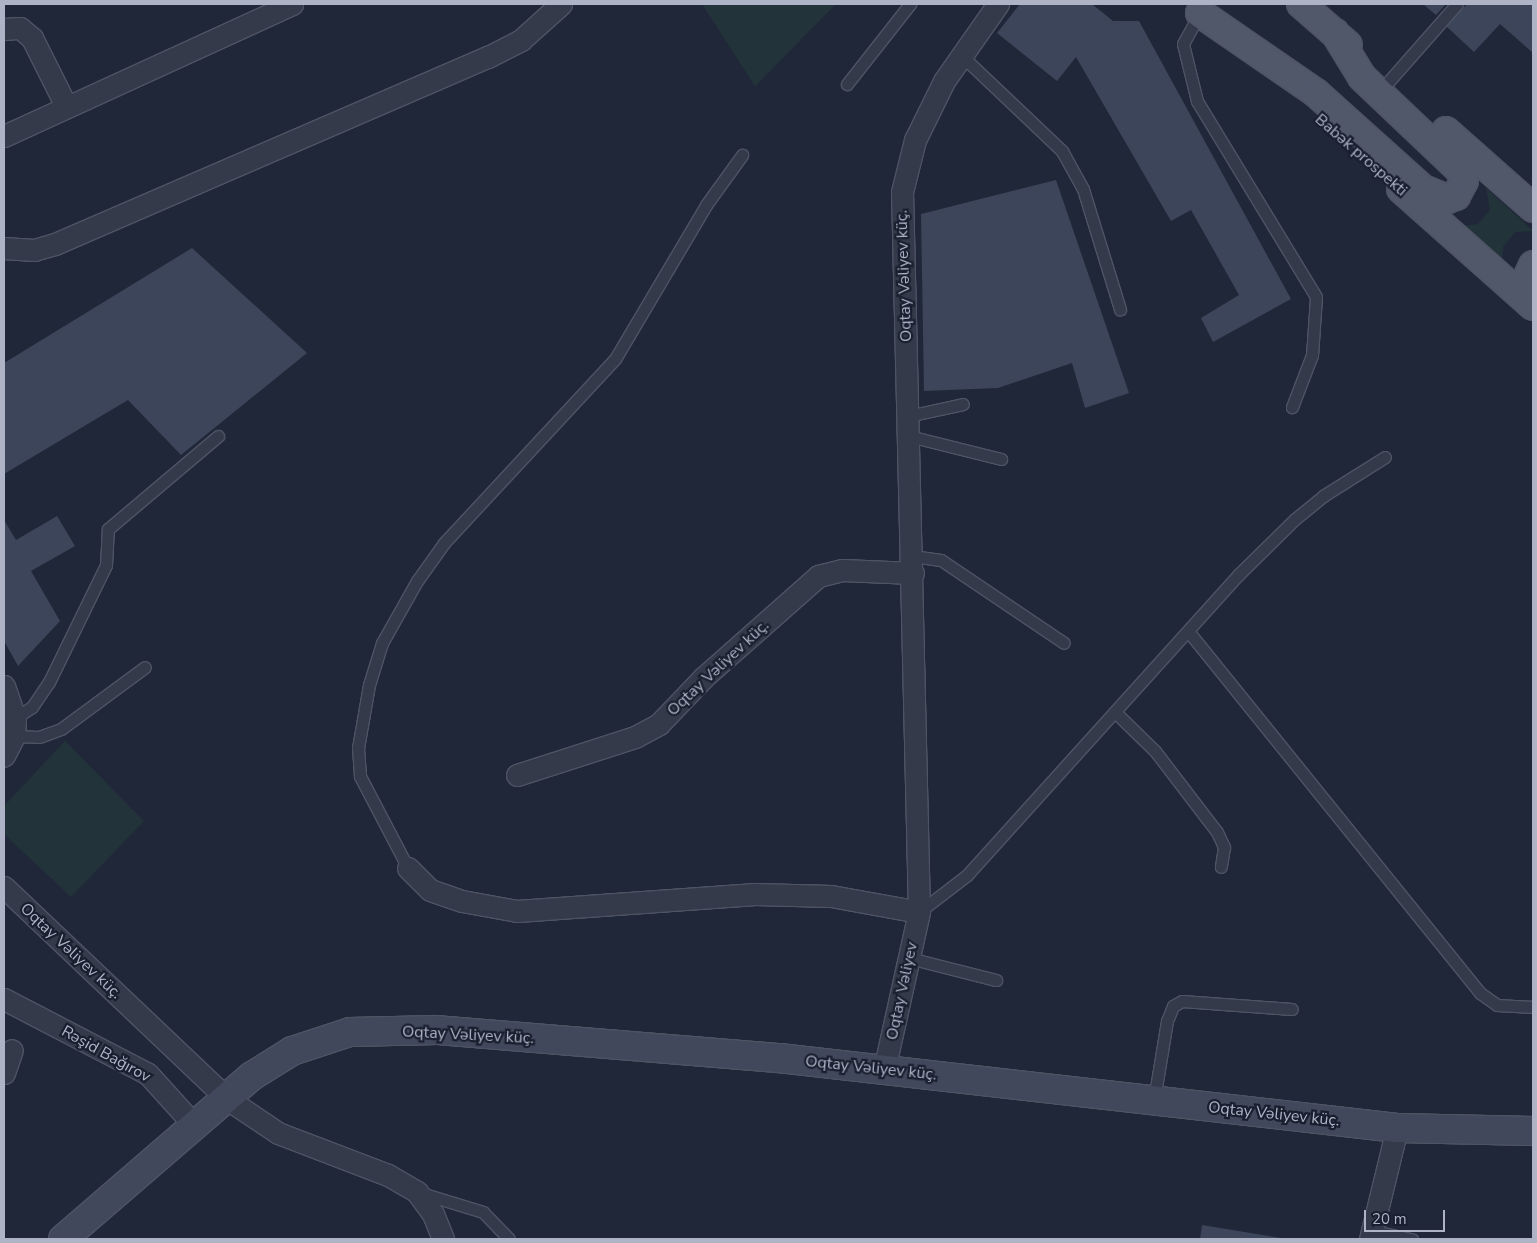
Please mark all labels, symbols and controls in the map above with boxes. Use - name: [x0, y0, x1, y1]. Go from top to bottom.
- street label: Babək prospekti: [1311, 110, 1411, 200]
- street label: Oqtay Vəliyev küç.: [892, 210, 916, 342]
- street label: Oqtay Vəliyev küç.: [663, 616, 773, 720]
- street label: Oqtay Vəliyev küç.: [16, 899, 126, 1003]
- street label: Oqtay Vəliyev: [882, 940, 922, 1042]
- street label: Rəşid Bağırov: [58, 1022, 154, 1086]
- street label: Oqtay Vəliyev küç.: [402, 1022, 534, 1048]
- street label: Oqtay Vəliyev küç.: [804, 1052, 938, 1084]
- street label: Oqtay Vəliyev küç.: [1207, 1098, 1341, 1130]
- scale bar: [1367, 1200, 1448, 1232]
- text: 20 m: [1372, 1209, 1407, 1229]

